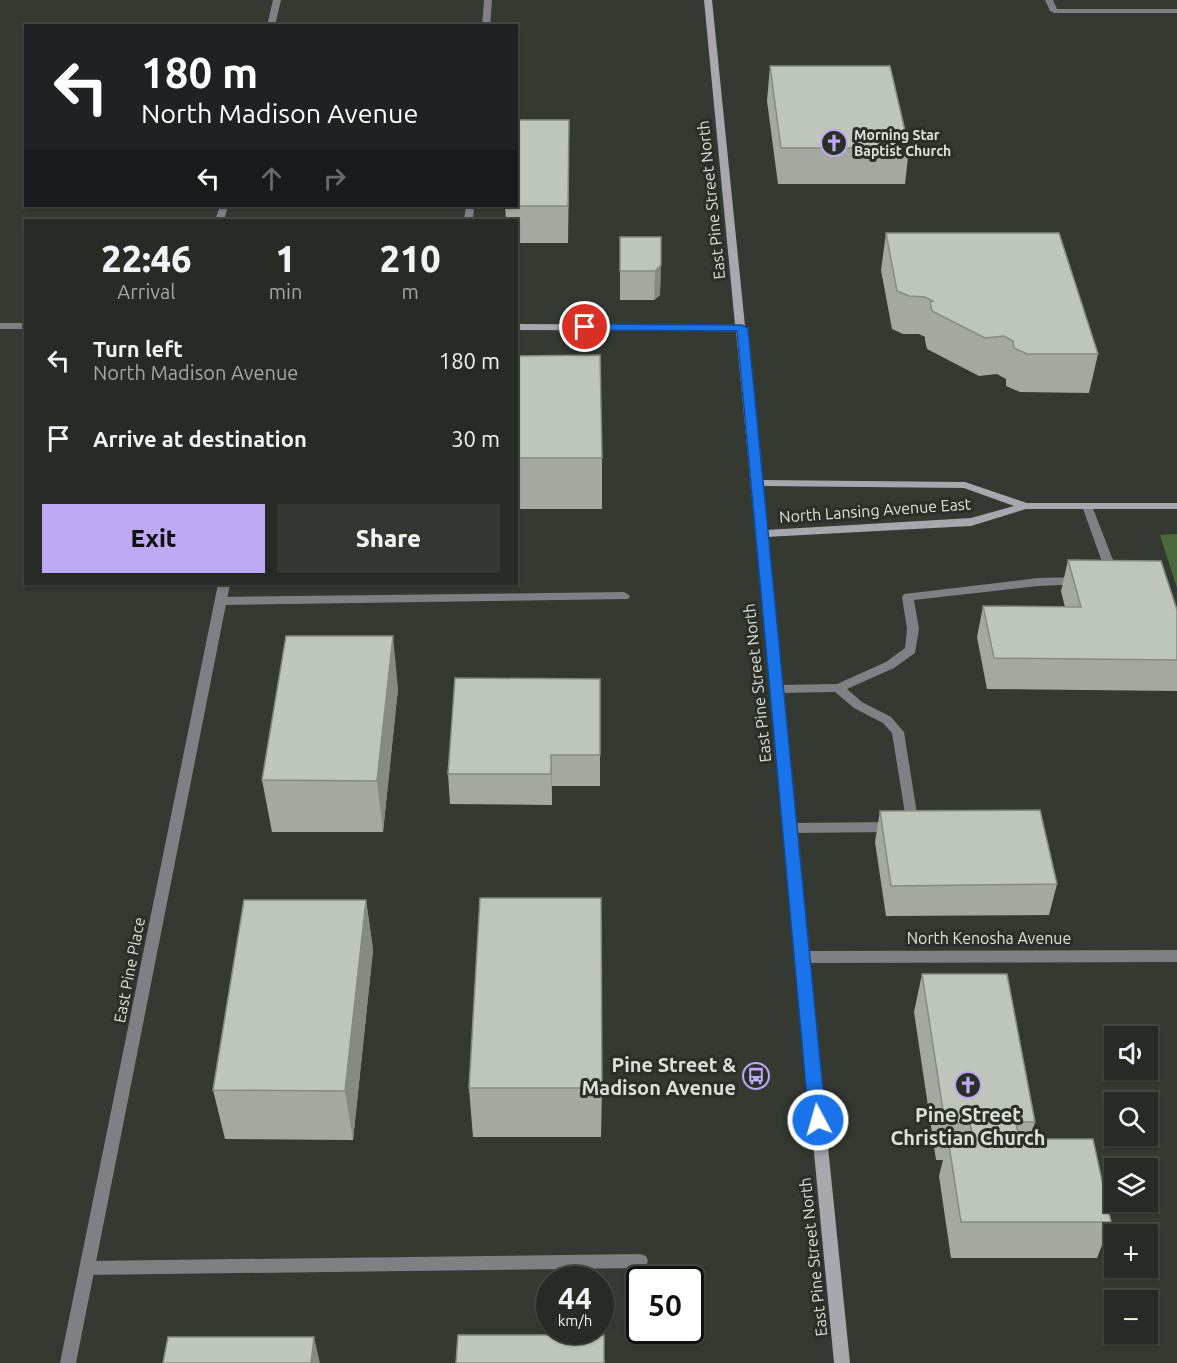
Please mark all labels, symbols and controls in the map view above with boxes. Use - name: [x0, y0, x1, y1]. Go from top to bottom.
- icon: left: [42, 48, 120, 126]
- text: 180 m: [141, 49, 258, 96]
- text: North Madison Avenue: [141, 98, 418, 128]
- street label: East Pine Street North: [694, 120, 728, 280]
- place label: Morning Star Baptist Church: [854, 127, 951, 159]
- church icon: Morning Star Baptist Church: [819, 128, 849, 158]
- icon: left: [192, 162, 225, 195]
- icon: ahead: [255, 162, 288, 195]
- icon: right: [318, 162, 351, 195]
- text: 22:46: [101, 238, 191, 279]
- text: 1: [275, 238, 296, 279]
- text: 210: [380, 238, 441, 279]
- text: Arrival: [117, 280, 176, 303]
- text: min: [269, 280, 302, 303]
- text: m: [402, 280, 419, 303]
- pin: [559, 301, 610, 352]
- icon: arrive: [568, 310, 601, 343]
- text: Turn left: [93, 336, 183, 361]
- icon: left: [42, 344, 75, 377]
- text: 180 m: [439, 348, 500, 373]
- text: North Madison Avenue: [93, 361, 298, 384]
- icon: arrive: [42, 422, 75, 455]
- text: Arrive at destination: [93, 426, 307, 451]
- text: 30 m: [451, 426, 500, 451]
- street label: North Lansing Avenue East: [778, 494, 972, 526]
- button: Exit: [42, 504, 265, 573]
- button: Share: [277, 504, 500, 573]
- street label: East Pine Street North: [740, 603, 774, 763]
- street label: East Pine Place: [110, 916, 148, 1024]
- street label: North Kenosha Avenue: [907, 929, 1071, 947]
- map controls: [1104, 1026, 1158, 1344]
- button: sound: [1104, 1026, 1158, 1080]
- place label: Pine Street & Madison Avenue: [581, 1053, 736, 1099]
- bus stop icon: Pine Street & Madison Avenue: [741, 1061, 771, 1091]
- church icon: Pine Street Christian Church: [953, 1070, 983, 1100]
- position arrow: [786, 1088, 850, 1152]
- button: search: [1104, 1092, 1158, 1146]
- place label: Pine Street Christian Church: [891, 1103, 1045, 1149]
- button: layers: [1104, 1158, 1158, 1212]
- street label: East Pine Street North: [796, 1177, 830, 1337]
- button: +: [1104, 1224, 1158, 1278]
- speed limit sign: 50: [626, 1266, 704, 1344]
- text: 44: [558, 1281, 592, 1315]
- button: −: [1104, 1290, 1158, 1344]
- text: km/h: [558, 1312, 592, 1329]

